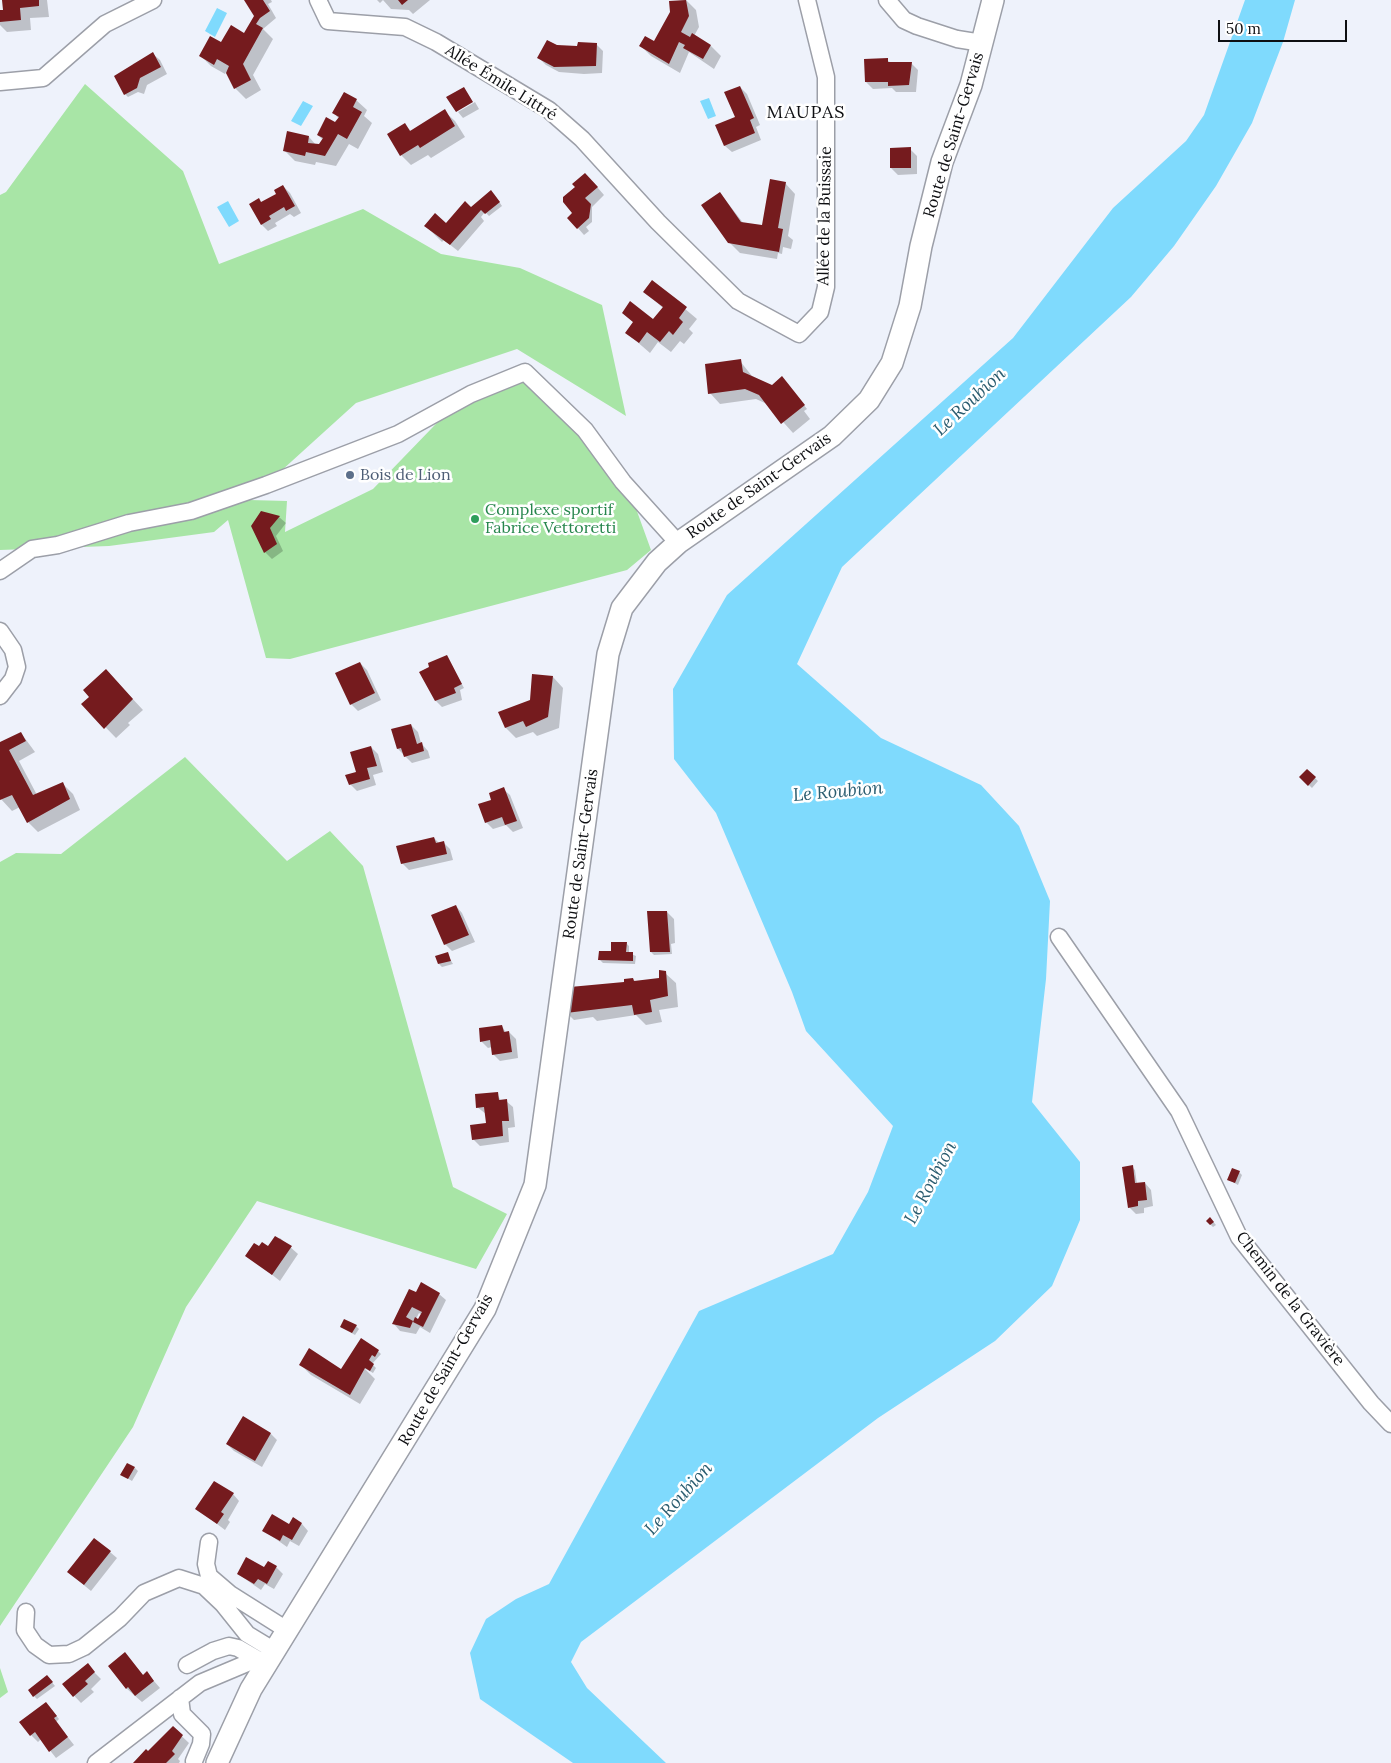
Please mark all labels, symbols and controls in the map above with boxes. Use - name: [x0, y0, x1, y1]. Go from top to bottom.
- scale bar: [1221, 10, 1350, 42]
- text: 50 m: [1226, 19, 1261, 38]
- street label: Allée Émile Littré: [442, 41, 560, 125]
- street label: Route de Saint-Gervais: [920, 50, 988, 220]
- district label: MAUPAS: [766, 102, 846, 124]
- street label: Allée de la Buissaie: [814, 146, 836, 286]
- water label: Le Roubion: [930, 363, 1010, 441]
- street label: Route de Saint-Gervais: [683, 429, 835, 543]
- place label: Bois de Lion: [360, 465, 451, 485]
- marker: Bois de Lion: [344, 469, 356, 481]
- place label: Complexe sportif Fabrice Vettoretti: [485, 500, 616, 538]
- marker: Complexe sportif Fabrice Vettoretti: [469, 513, 481, 525]
- street label: Route de Saint-Gervais: [560, 768, 602, 940]
- water label: Le Roubion: [792, 777, 884, 807]
- water label: Le Roubion: [900, 1138, 962, 1228]
- street label: Chemin de la Gravière: [1232, 1228, 1348, 1370]
- street label: Route de Saint-Gervais: [395, 1291, 497, 1449]
- water label: Le Roubion: [641, 1458, 717, 1540]

